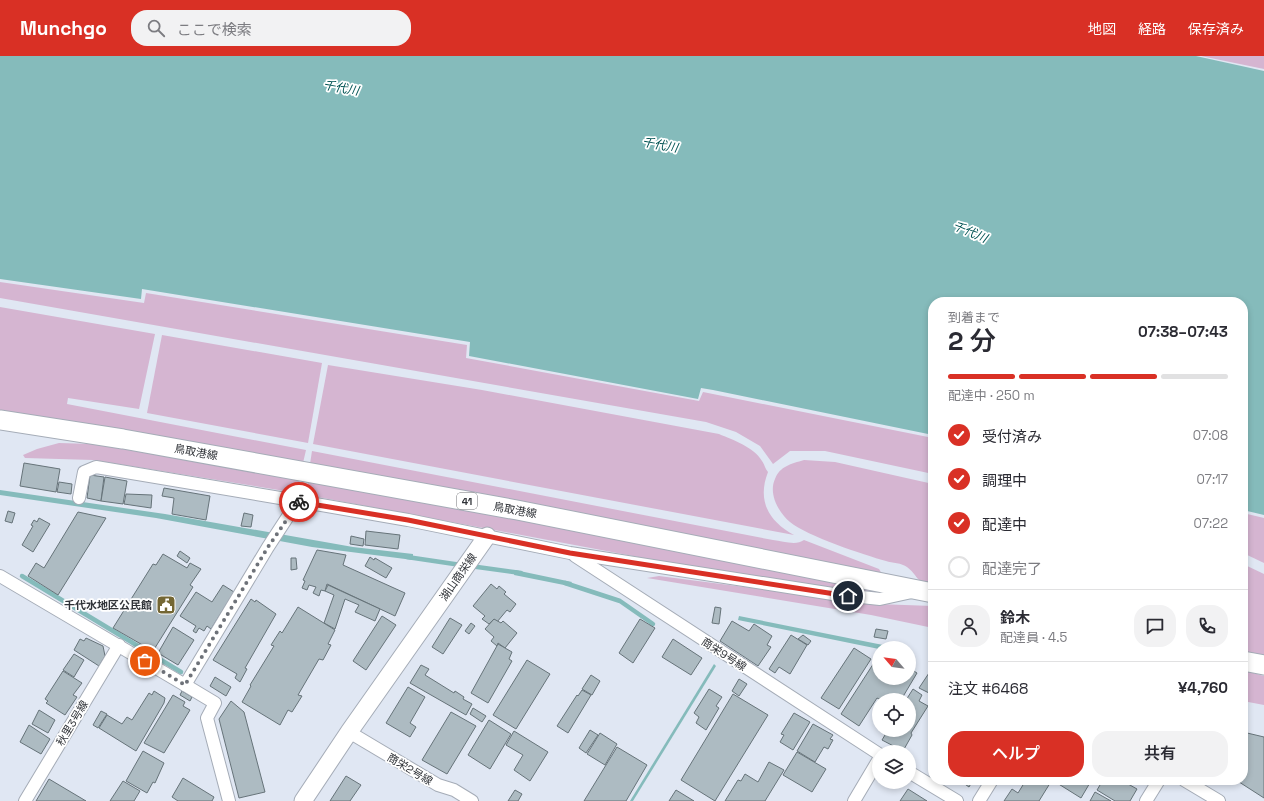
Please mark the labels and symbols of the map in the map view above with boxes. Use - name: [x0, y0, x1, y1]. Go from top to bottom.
- water label: 千代川: [322, 77, 362, 99]
- water label: 千代川: [641, 134, 681, 156]
- water label: 千代川: [950, 218, 992, 247]
- street label: 鳥取港線: [173, 441, 219, 463]
- courier: [279, 482, 319, 522]
- road number: 41: [457, 493, 477, 509]
- street label: 鳥取港線: [492, 499, 538, 521]
- street label: 湖山商栄線: [436, 550, 480, 604]
- pin: [831, 579, 865, 613]
- public building icon: 千代水地区公民館: [155, 594, 177, 616]
- place label: 千代水地区公民館: [64, 598, 152, 612]
- street label: 商栄9号線: [699, 634, 749, 674]
- north arrow: [872, 641, 916, 685]
- pin: [128, 644, 162, 678]
- street label: 秋里3号線: [53, 698, 91, 748]
- street label: 商栄2号線: [385, 750, 435, 788]

